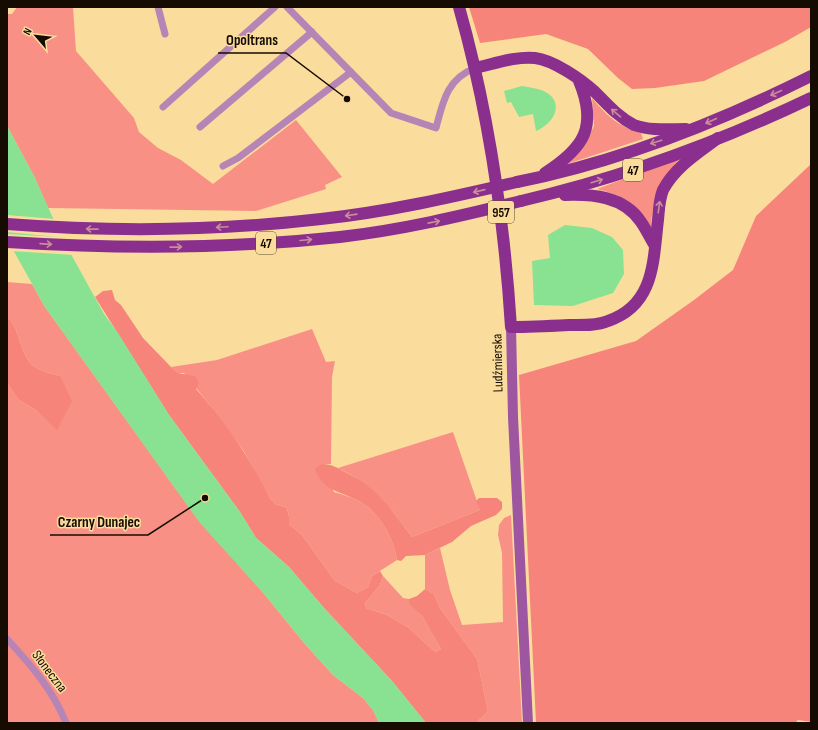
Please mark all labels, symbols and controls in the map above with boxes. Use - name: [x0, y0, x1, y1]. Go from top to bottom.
- north arrow: [16, 16, 56, 56]
- text: N: [20, 26, 35, 37]
- callout: Opoltrans: [218, 26, 286, 53]
- text: Opoltrans: [226, 31, 278, 50]
- one-way arrow: [770, 89, 782, 97]
- one-way arrow: [611, 108, 621, 117]
- one-way arrow: [705, 118, 717, 125]
- one-way arrow: [650, 139, 663, 146]
- road number: 47: [623, 159, 643, 181]
- one-way arrow: [590, 177, 603, 184]
- one-way arrow: [473, 187, 486, 195]
- road number: 957: [488, 201, 514, 223]
- one-way arrow: [655, 201, 663, 214]
- one-way arrow: [345, 211, 358, 219]
- one-way arrow: [427, 217, 440, 225]
- one-way arrow: [216, 224, 229, 231]
- one-way arrow: [86, 225, 99, 233]
- road number: 47: [256, 232, 276, 254]
- one-way arrow: [299, 236, 312, 243]
- one-way arrow: [39, 241, 52, 248]
- one-way arrow: [169, 244, 182, 251]
- street label: Ludźmierska: [488, 333, 507, 392]
- callout: Czarny Dunajec: [50, 508, 148, 535]
- text: Czarny Dunajec: [58, 513, 140, 532]
- street label: Słoneczna: [28, 647, 71, 696]

